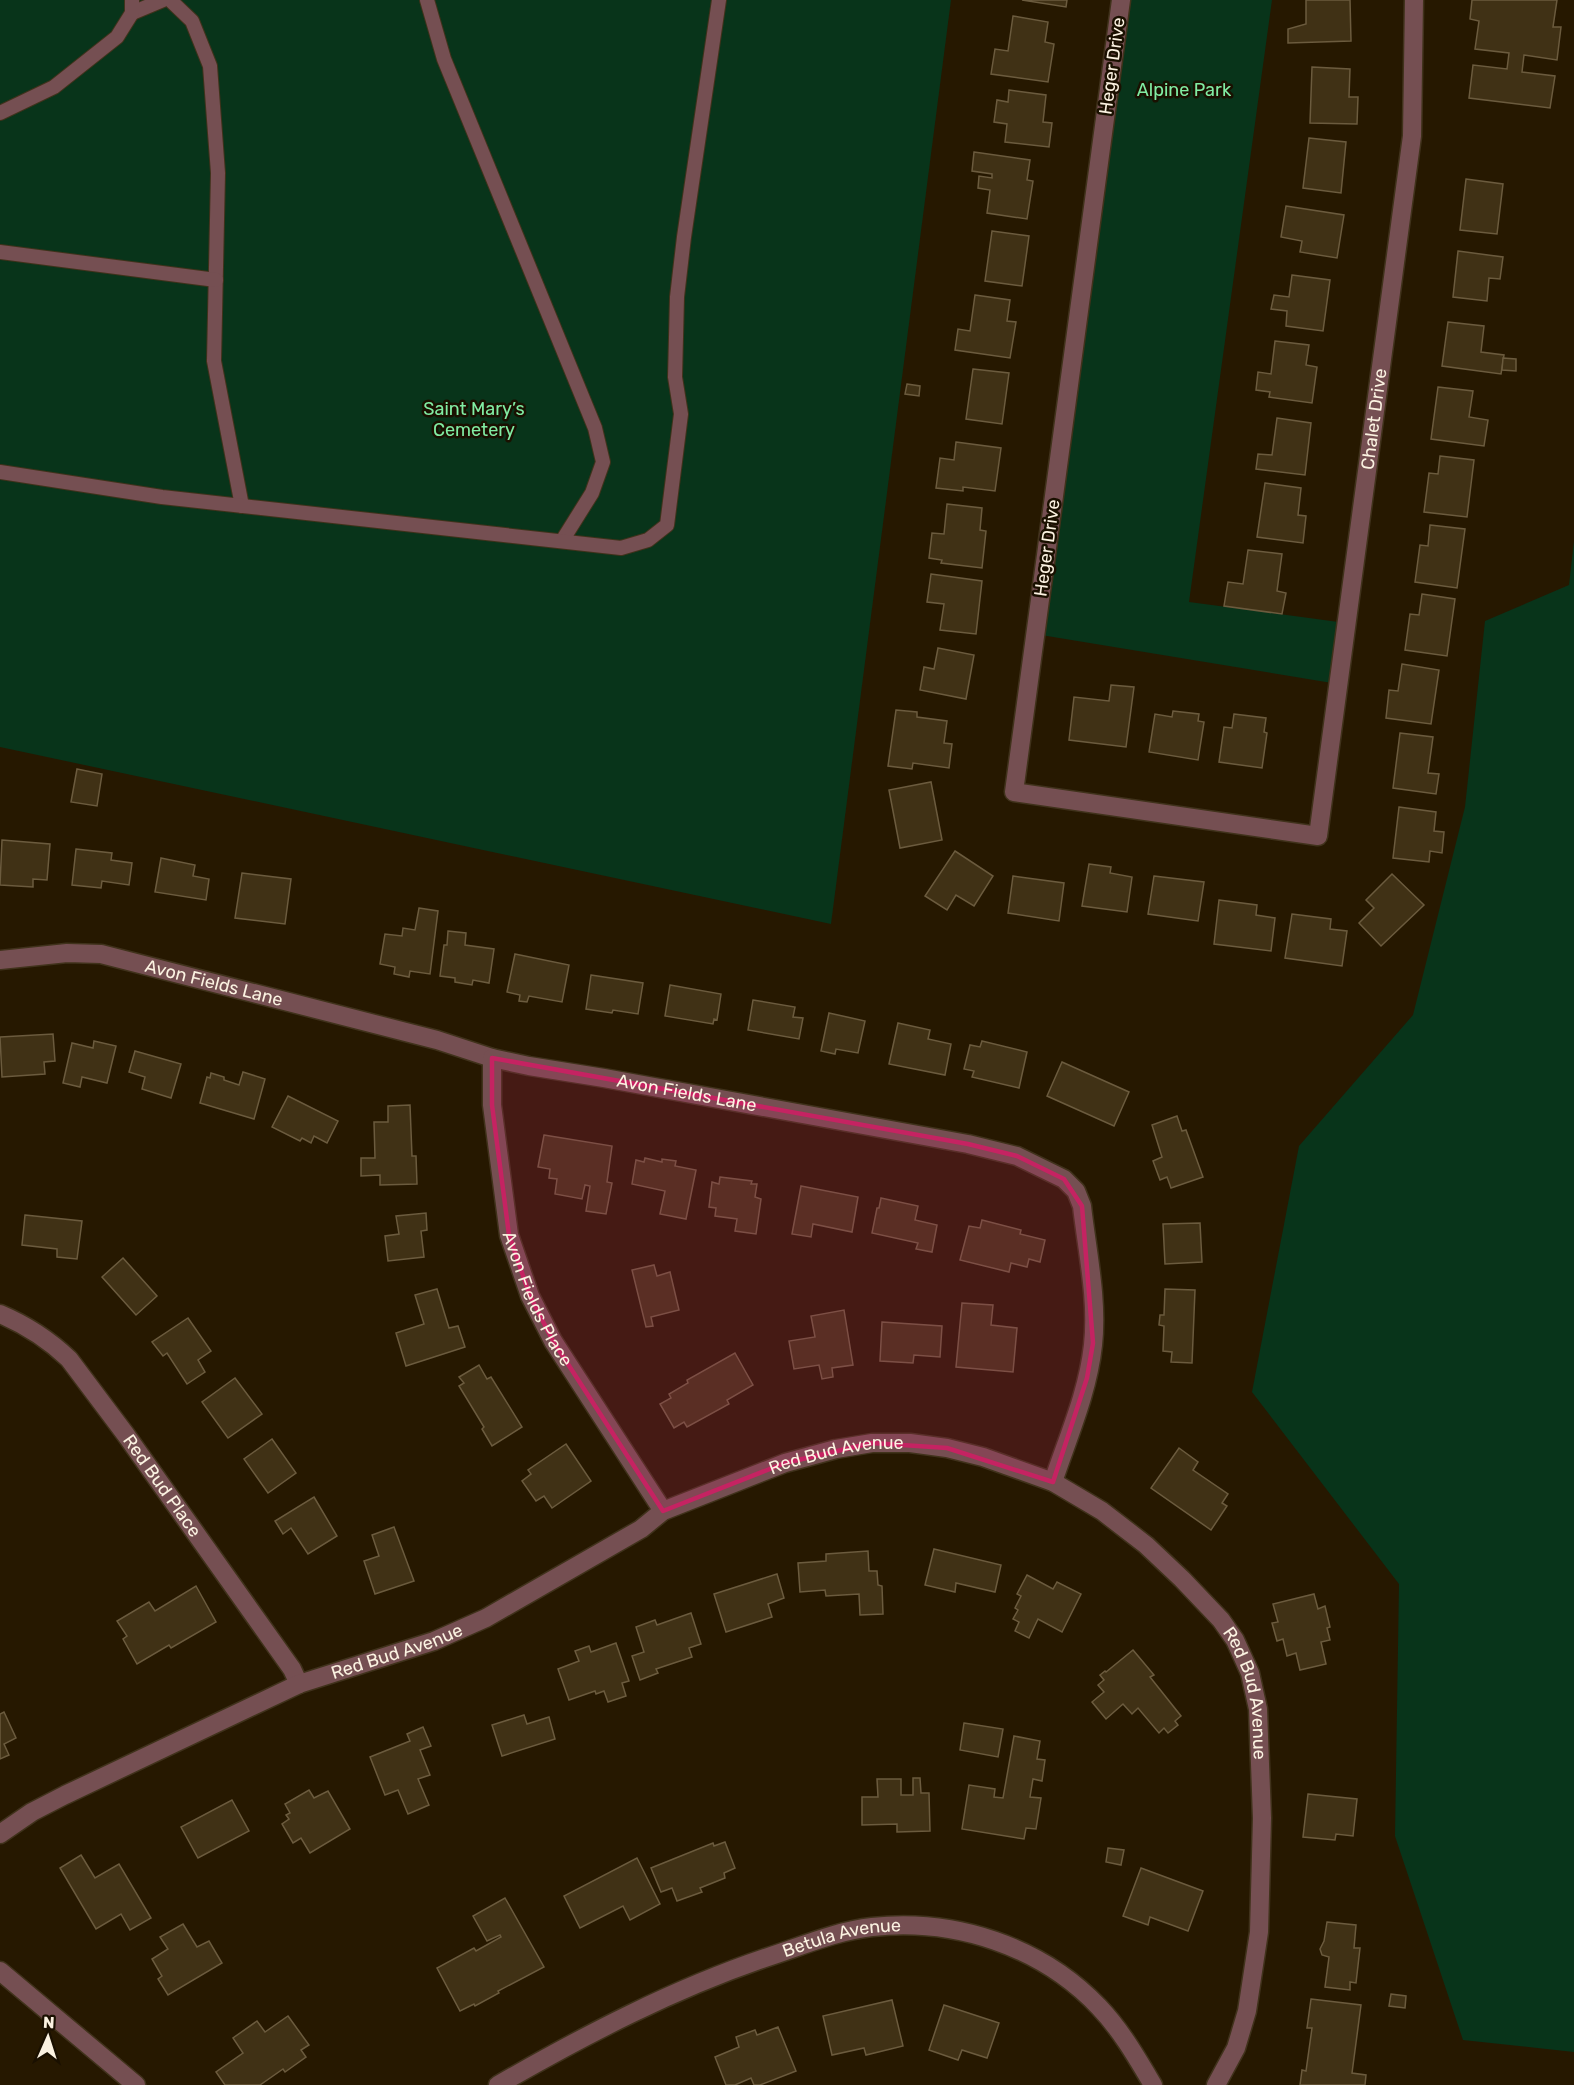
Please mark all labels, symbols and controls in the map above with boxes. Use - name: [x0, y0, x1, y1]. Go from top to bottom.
- street label: Heger Drive: [1094, 16, 1130, 116]
- park label: Alpine Park: [1137, 79, 1232, 101]
- street label: Chalet Drive: [1356, 367, 1392, 471]
- park label: Saint Mary’s Cemetery: [423, 398, 525, 441]
- street label: Heger Drive: [1029, 498, 1065, 598]
- street label: Avon Fields Lane: [143, 955, 285, 1011]
- street label: Avon Fields Lane: [615, 1070, 758, 1116]
- street label: Avon Fields Place: [498, 1228, 577, 1371]
- street label: Red Bud Place: [118, 1430, 206, 1541]
- street label: Red Bud Avenue: [766, 1432, 904, 1479]
- street label: Red Bud Avenue: [328, 1619, 466, 1684]
- street label: Red Bud Avenue: [1218, 1622, 1271, 1760]
- street label: Betula Avenue: [779, 1914, 901, 1962]
- north arrow: [18, 2007, 78, 2067]
- text: N: [43, 2013, 55, 2032]

